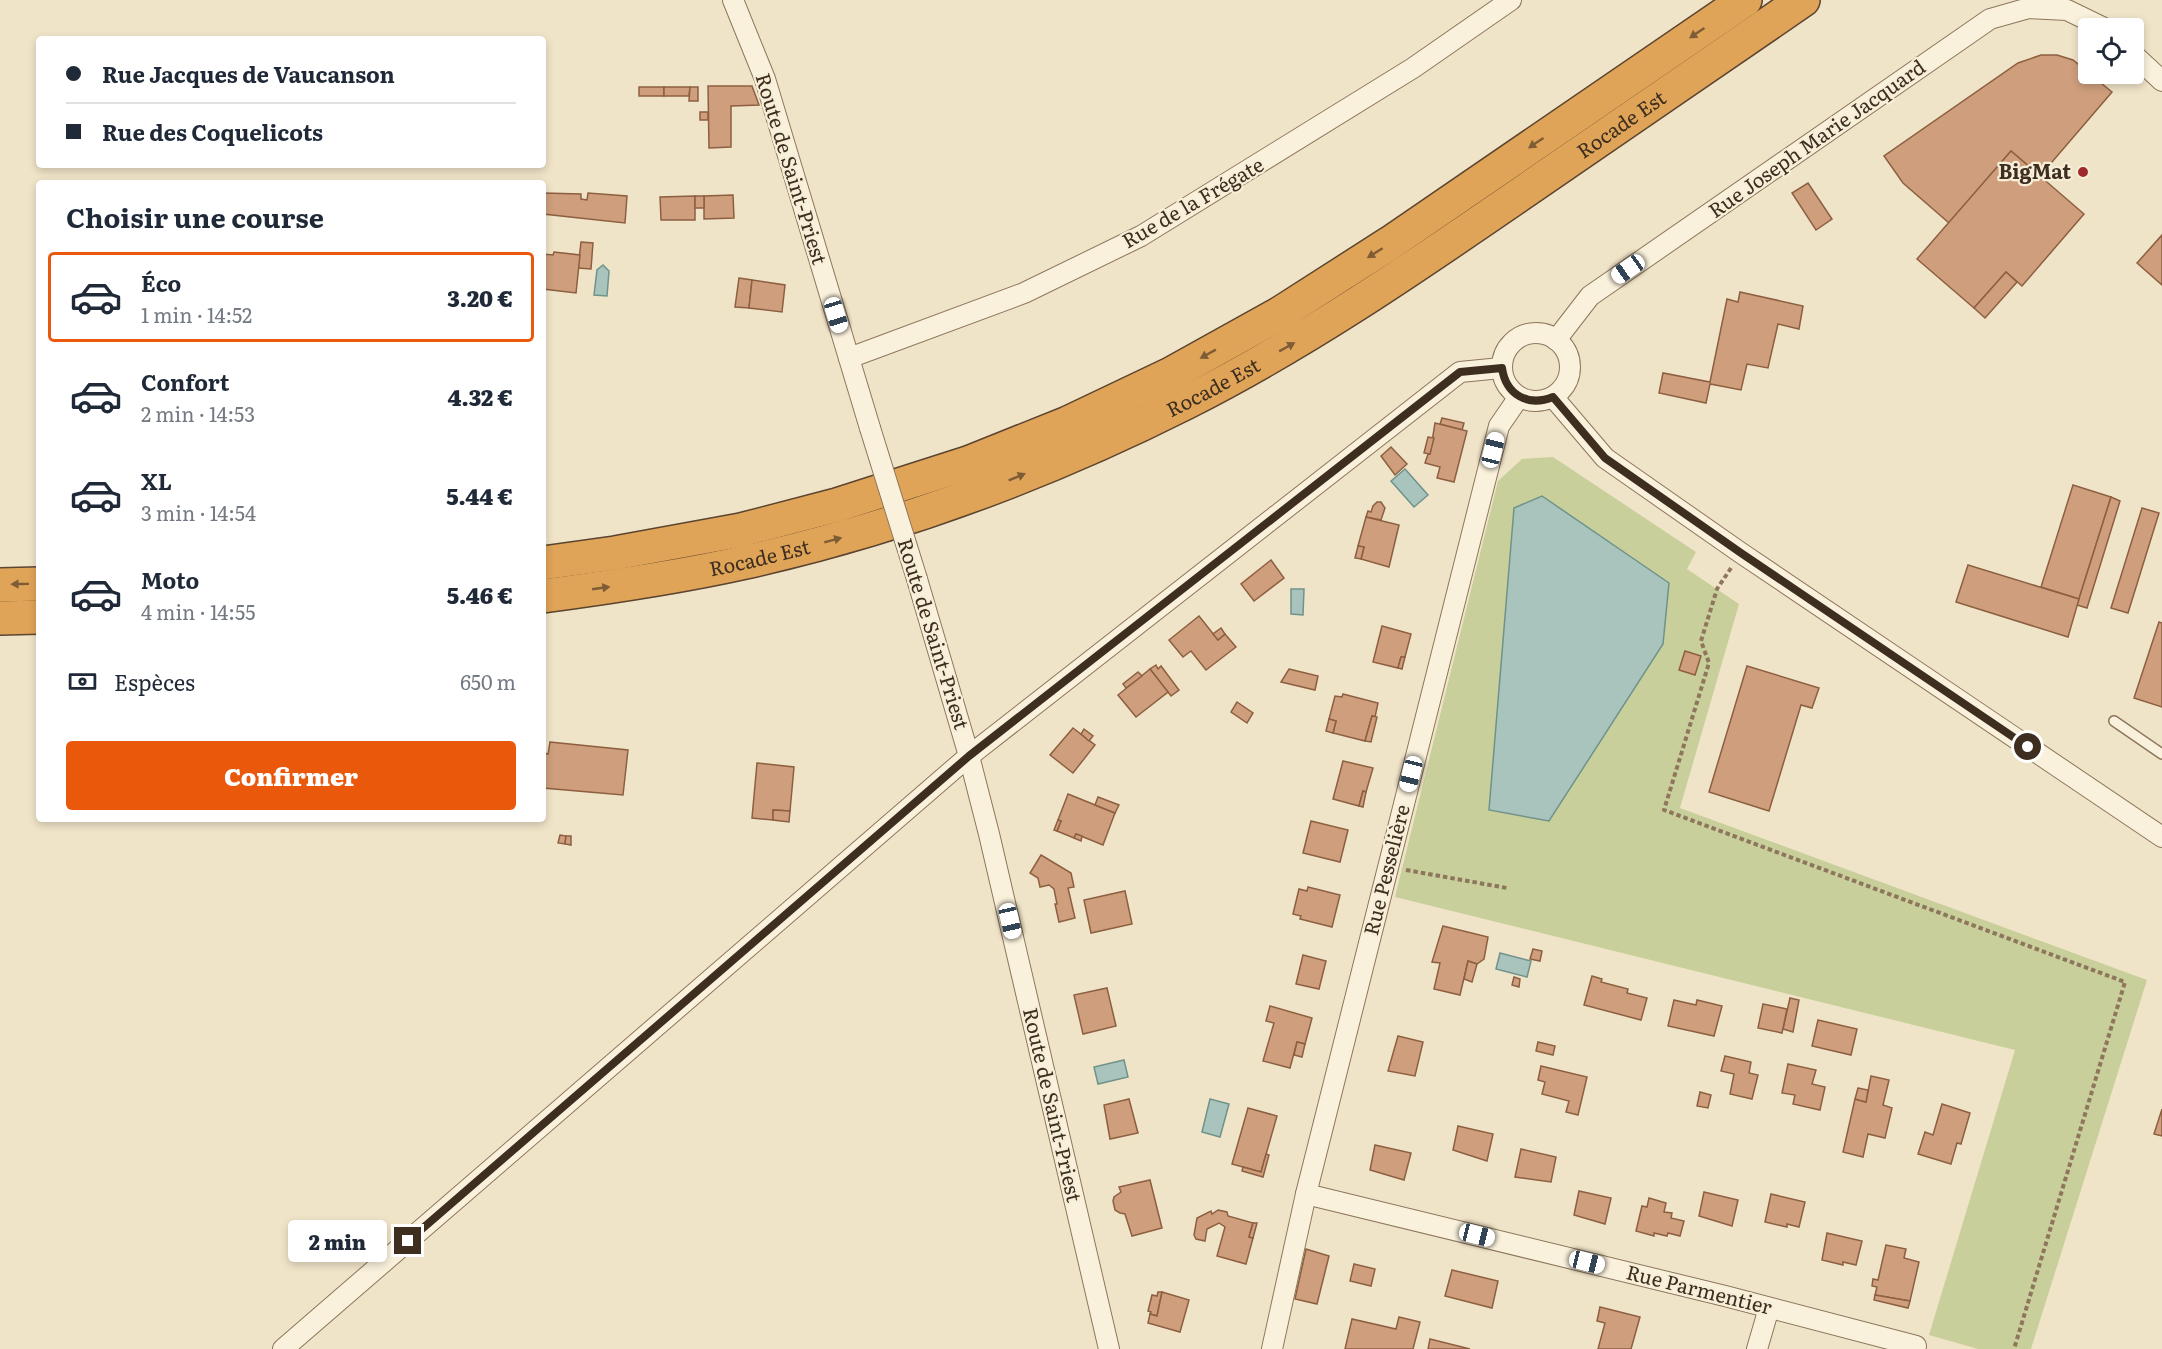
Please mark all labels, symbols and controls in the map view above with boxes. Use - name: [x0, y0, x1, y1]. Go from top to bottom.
- map controls: [2078, 18, 2144, 84]
- button: locate: [2078, 18, 2144, 84]
- one-way arrow: [1689, 27, 1705, 39]
- street label: Rue Joseph Marie Jacquard: [1701, 51, 1931, 224]
- text: Rue Jacques de Vaucanson: [102, 57, 395, 90]
- street label: Route de Saint-Priest: [750, 69, 836, 268]
- street label: Rocade Est: [1570, 82, 1671, 164]
- text: Rue des Coquelicots: [102, 115, 323, 148]
- one-way arrow: [1528, 137, 1544, 149]
- street label: Rue de la Frégate: [1115, 148, 1269, 254]
- place label: BigMat: [1999, 155, 2071, 185]
- marker: BigMat: [2076, 165, 2090, 179]
- text: Choisir une course: [66, 196, 324, 236]
- one-way arrow: [1366, 248, 1383, 259]
- car: [1608, 251, 1648, 287]
- text: Éco: [141, 266, 181, 299]
- icon: car: [69, 270, 123, 324]
- text: 3.20 €: [447, 281, 513, 314]
- car: [822, 295, 850, 335]
- text: 1 min · 14:52: [141, 299, 252, 329]
- one-way arrow: [1279, 342, 1296, 352]
- one-way arrow: [1199, 348, 1216, 358]
- street label: Rocade Est: [1160, 349, 1265, 423]
- text: Confort: [141, 365, 229, 398]
- icon: car: [69, 369, 123, 423]
- text: 4.32 €: [448, 380, 513, 413]
- text: 2 min · 14:53: [141, 398, 255, 428]
- car: [1480, 430, 1506, 470]
- text: XL: [141, 464, 172, 497]
- icon: car: [69, 468, 123, 522]
- one-way arrow: [1009, 472, 1027, 482]
- text: 5.44 €: [446, 479, 513, 512]
- text: 3 min · 14:54: [141, 497, 256, 527]
- street label: Rocade Est: [706, 530, 813, 582]
- one-way arrow: [824, 534, 842, 544]
- street label: Route de Saint-Priest: [892, 534, 978, 733]
- text: Moto: [141, 563, 199, 596]
- icon: car: [69, 567, 123, 621]
- text: 5.46 €: [447, 578, 513, 611]
- one-way arrow: [10, 579, 29, 589]
- one-way arrow: [592, 583, 611, 593]
- text: 4 min · 14:55: [141, 596, 255, 626]
- icon: cash: [66, 665, 99, 698]
- text: Espèces: [114, 665, 195, 698]
- text: 650 m: [460, 666, 516, 696]
- route start: [2014, 733, 2041, 760]
- button: Confirmer: [66, 741, 516, 810]
- car: [1398, 754, 1424, 794]
- street label: Rue Pesselière: [1354, 801, 1416, 938]
- car: [997, 901, 1023, 941]
- street label: Route de Saint-Priest: [1017, 1004, 1091, 1205]
- callout: 2 min: [288, 1220, 387, 1262]
- car: [1457, 1222, 1497, 1248]
- text: 2 min: [309, 1226, 366, 1256]
- route end: [394, 1227, 421, 1254]
- car: [1567, 1249, 1607, 1275]
- street label: Rue Parmentier: [1623, 1255, 1776, 1321]

